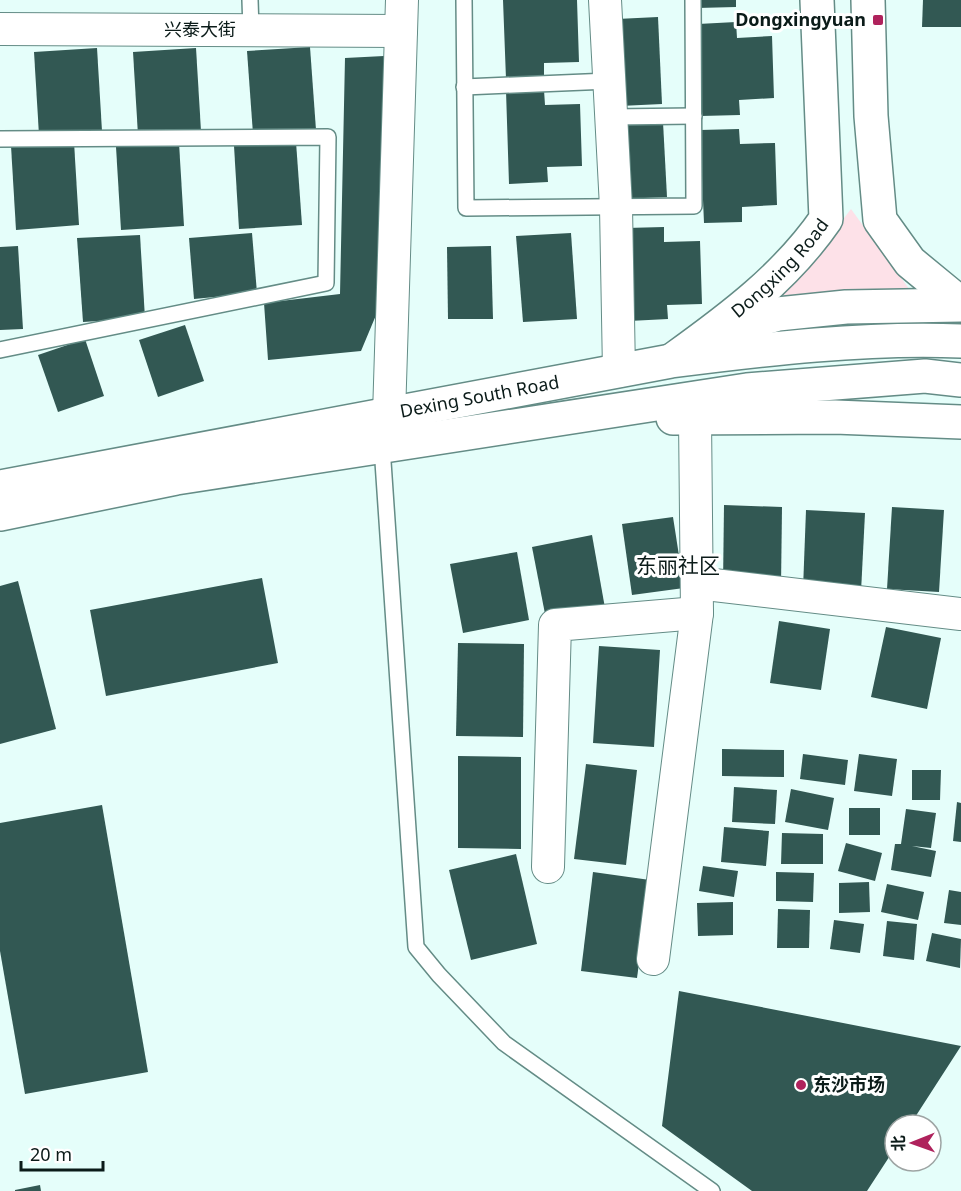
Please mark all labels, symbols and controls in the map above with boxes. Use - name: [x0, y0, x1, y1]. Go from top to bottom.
- place label: Dongxingyuan: [735, 7, 866, 31]
- marker: Dongxingyuan: [871, 13, 885, 27]
- street label: 兴泰大街: [164, 17, 236, 41]
- street label: Dongxing Road: [726, 213, 834, 323]
- street label: Dexing South Road: [398, 369, 561, 423]
- district label: 东丽社区: [636, 551, 720, 579]
- place label: 东沙市场: [813, 1072, 885, 1096]
- marker: 东沙市场: [794, 1078, 808, 1092]
- north arrow: [883, 1113, 943, 1173]
- scale bar: [21, 1134, 104, 1172]
- text: 北: [887, 1135, 909, 1151]
- text: 20 m: [30, 1142, 72, 1166]

